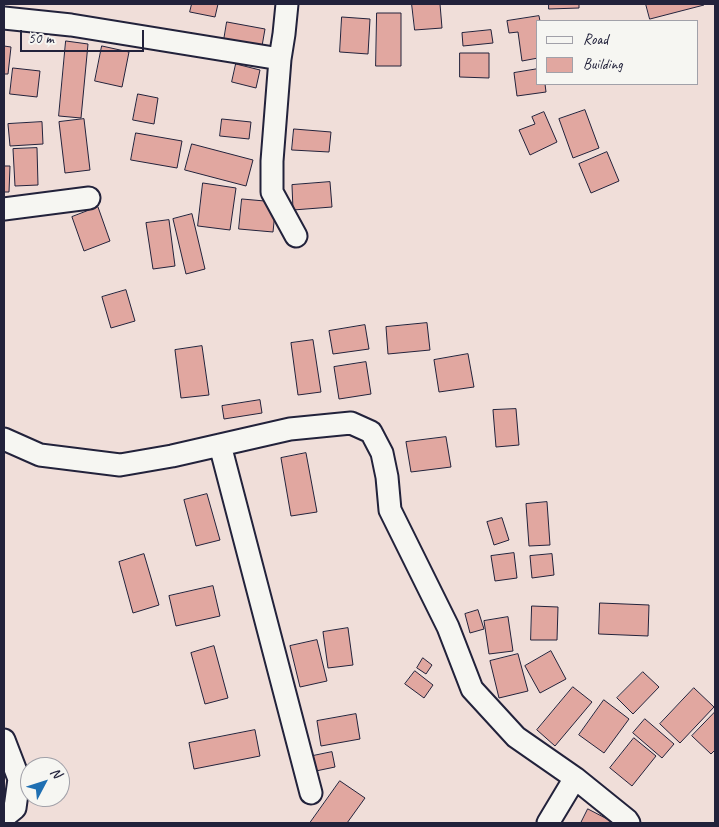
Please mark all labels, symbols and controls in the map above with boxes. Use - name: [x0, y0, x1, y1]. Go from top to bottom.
- scale bar: [22, 20, 146, 52]
- legend: [536, 20, 699, 85]
- text: 50 m: [28, 29, 54, 48]
- text: Road: [583, 30, 608, 49]
- text: Building: [583, 55, 622, 74]
- north arrow: [20, 757, 70, 807]
- text: N: [47, 764, 65, 781]

